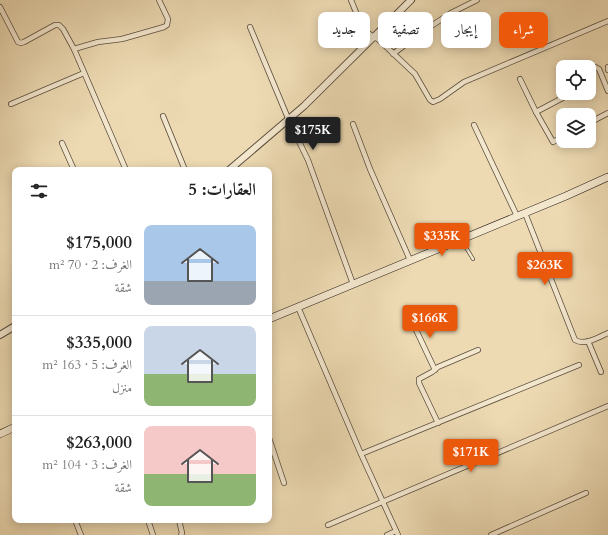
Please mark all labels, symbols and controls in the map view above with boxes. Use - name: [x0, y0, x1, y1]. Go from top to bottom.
- chip: جديد: [318, 12, 370, 48]
- chip: تصفية: [378, 12, 433, 48]
- chip: إيجار: [441, 12, 491, 48]
- chip: شراء: [499, 12, 548, 48]
- map controls: [556, 60, 596, 148]
- button: locate: [556, 60, 596, 100]
- button: layers: [556, 108, 596, 148]
- pin: $175K: [285, 117, 341, 151]
- text: $175K: [294, 121, 332, 139]
- text: العقارات: 5: [188, 178, 256, 201]
- icon: filters: [28, 180, 50, 202]
- pin: $335K: [414, 223, 470, 257]
- text: $335K: [423, 227, 461, 245]
- text: $175,000: [66, 231, 132, 254]
- icon: home: [176, 241, 224, 289]
- pin: $263K: [517, 252, 573, 286]
- text: الغرف: 2 · 70 m²: [49, 256, 132, 274]
- text: $263K: [526, 256, 564, 274]
- text: شقة: [115, 279, 132, 297]
- pin: $166K: [402, 305, 458, 339]
- text: $166K: [411, 309, 449, 327]
- text: $335,000: [66, 331, 132, 354]
- icon: home: [176, 342, 224, 390]
- text: الغرف: 5 · 163 m²: [42, 356, 132, 374]
- text: منزل: [112, 379, 132, 397]
- text: $263,000: [66, 431, 132, 454]
- pin: $171K: [443, 439, 499, 473]
- icon: home: [176, 442, 224, 490]
- text: $171K: [452, 443, 490, 461]
- text: الغرف: 3 · 104 m²: [42, 456, 132, 474]
- text: شقة: [115, 479, 132, 497]

